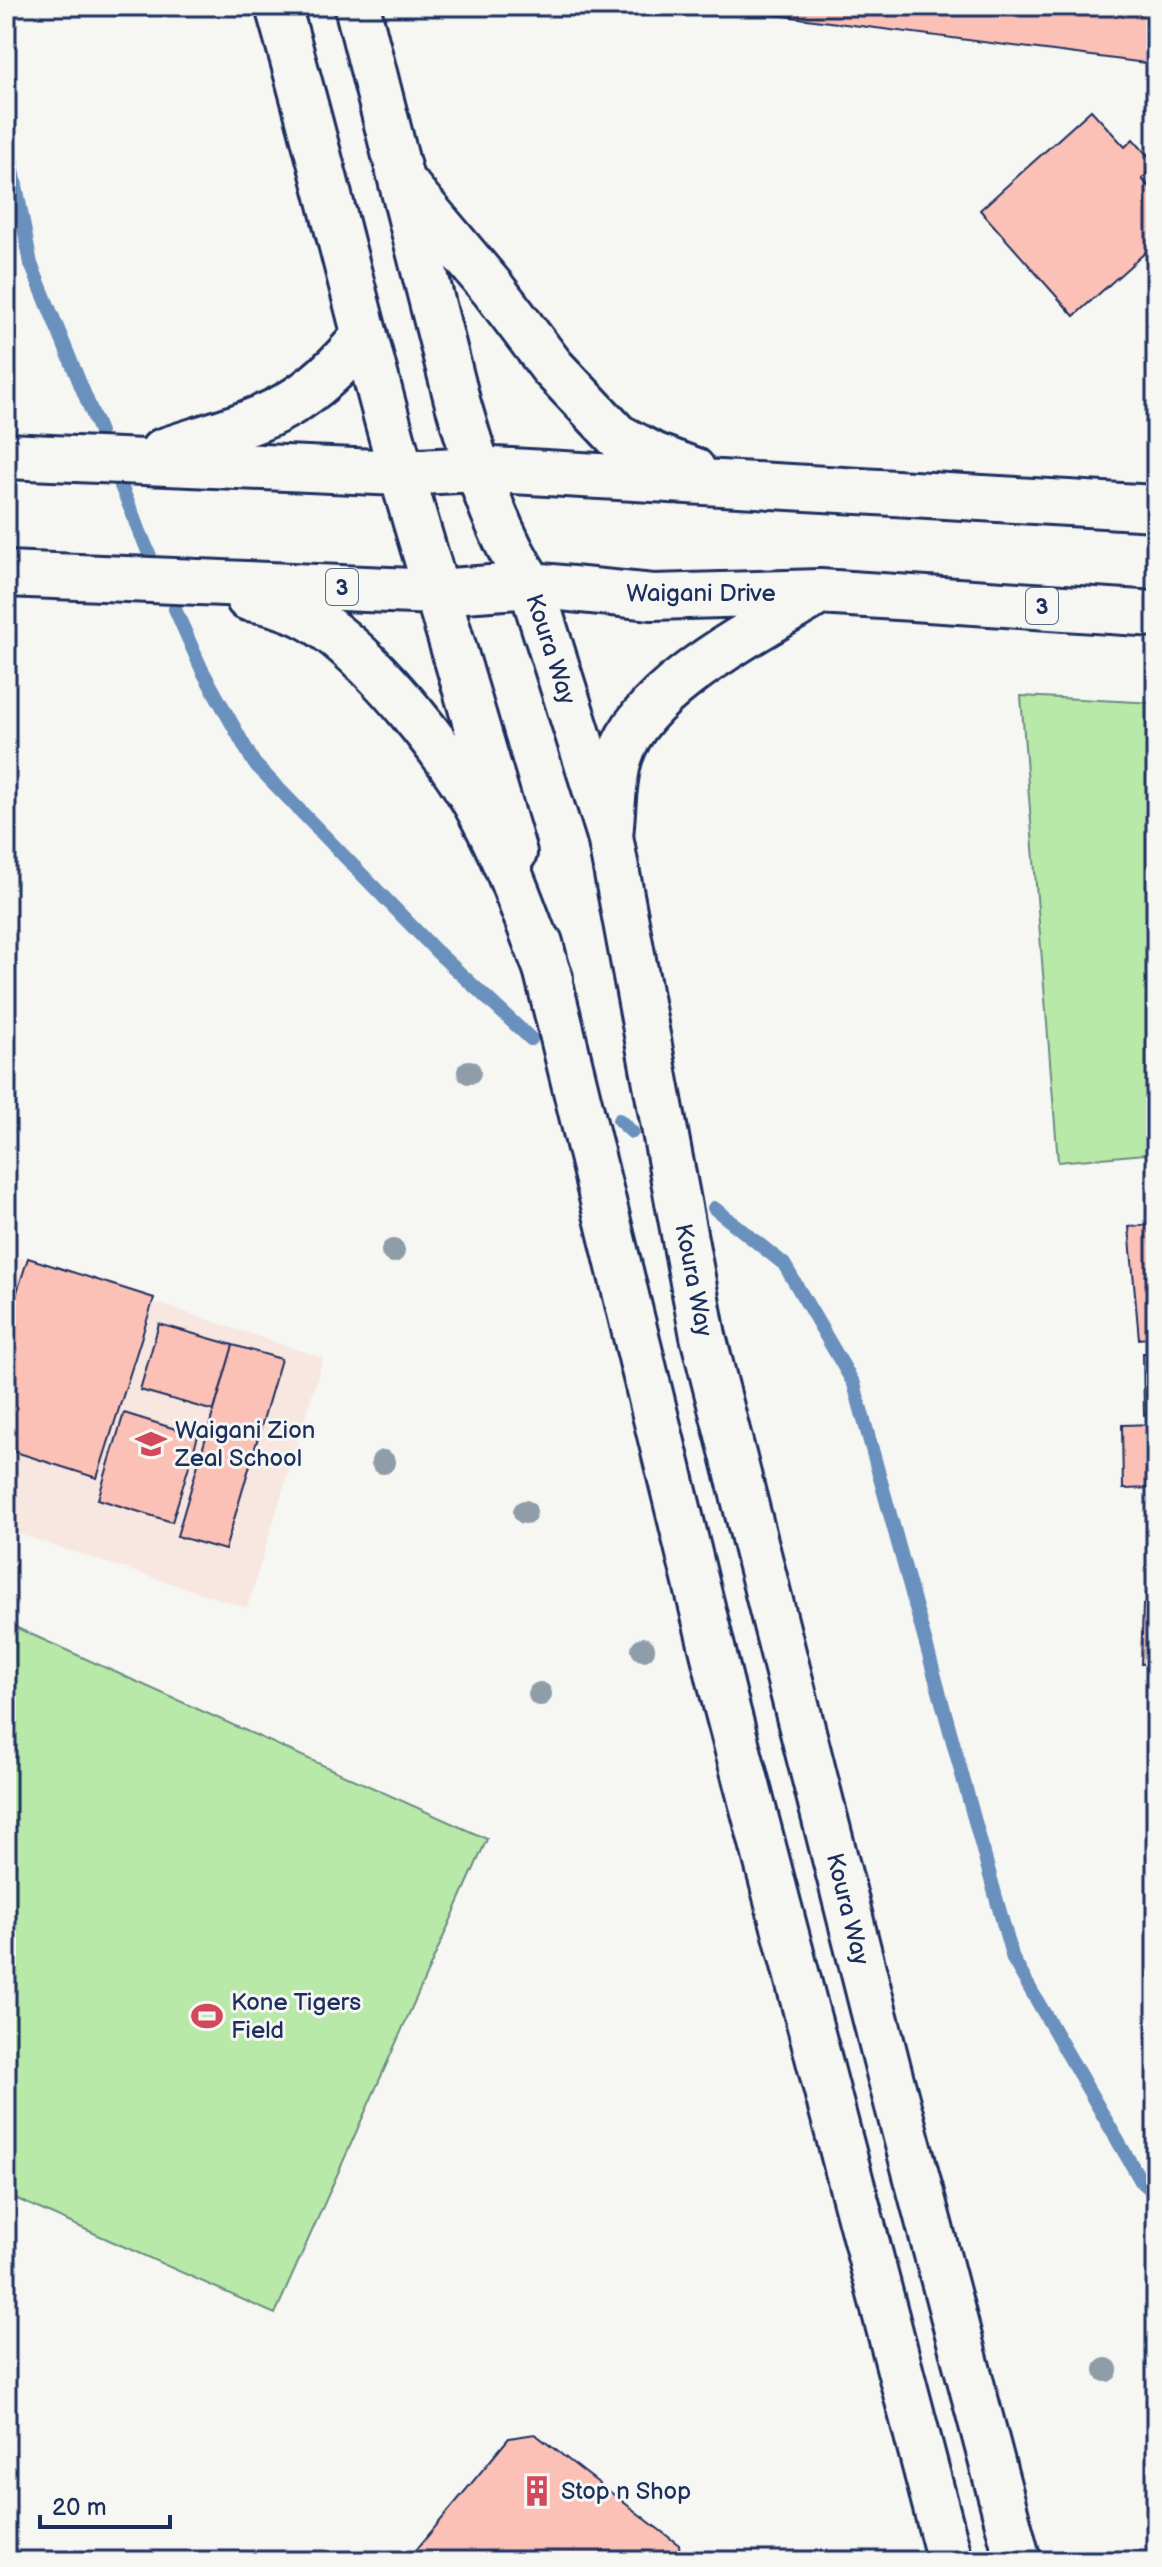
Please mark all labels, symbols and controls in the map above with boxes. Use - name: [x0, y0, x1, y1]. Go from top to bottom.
- road number: 3: [326, 569, 358, 605]
- street label: Waigani Drive: [626, 579, 776, 608]
- road number: 3: [1026, 588, 1058, 624]
- street label: Koura Way: [519, 590, 582, 708]
- street label: Koura Way: [668, 1221, 719, 1339]
- place label: Waigani Zion Zeal School: [174, 1416, 315, 1473]
- school or university icon: Waigani Zion Zeal School: [134, 1427, 168, 1461]
- street label: Koura Way: [820, 1850, 875, 1968]
- place label: Kone Tigers Field: [231, 1988, 361, 2045]
- sports icon: Kone Tigers Field: [190, 1999, 224, 2033]
- building icon: Stop n Shop: [520, 2474, 554, 2508]
- place label: Stop n Shop: [561, 2477, 691, 2506]
- scale bar: [40, 2479, 170, 2529]
- text: 20 m: [52, 2493, 107, 2522]

